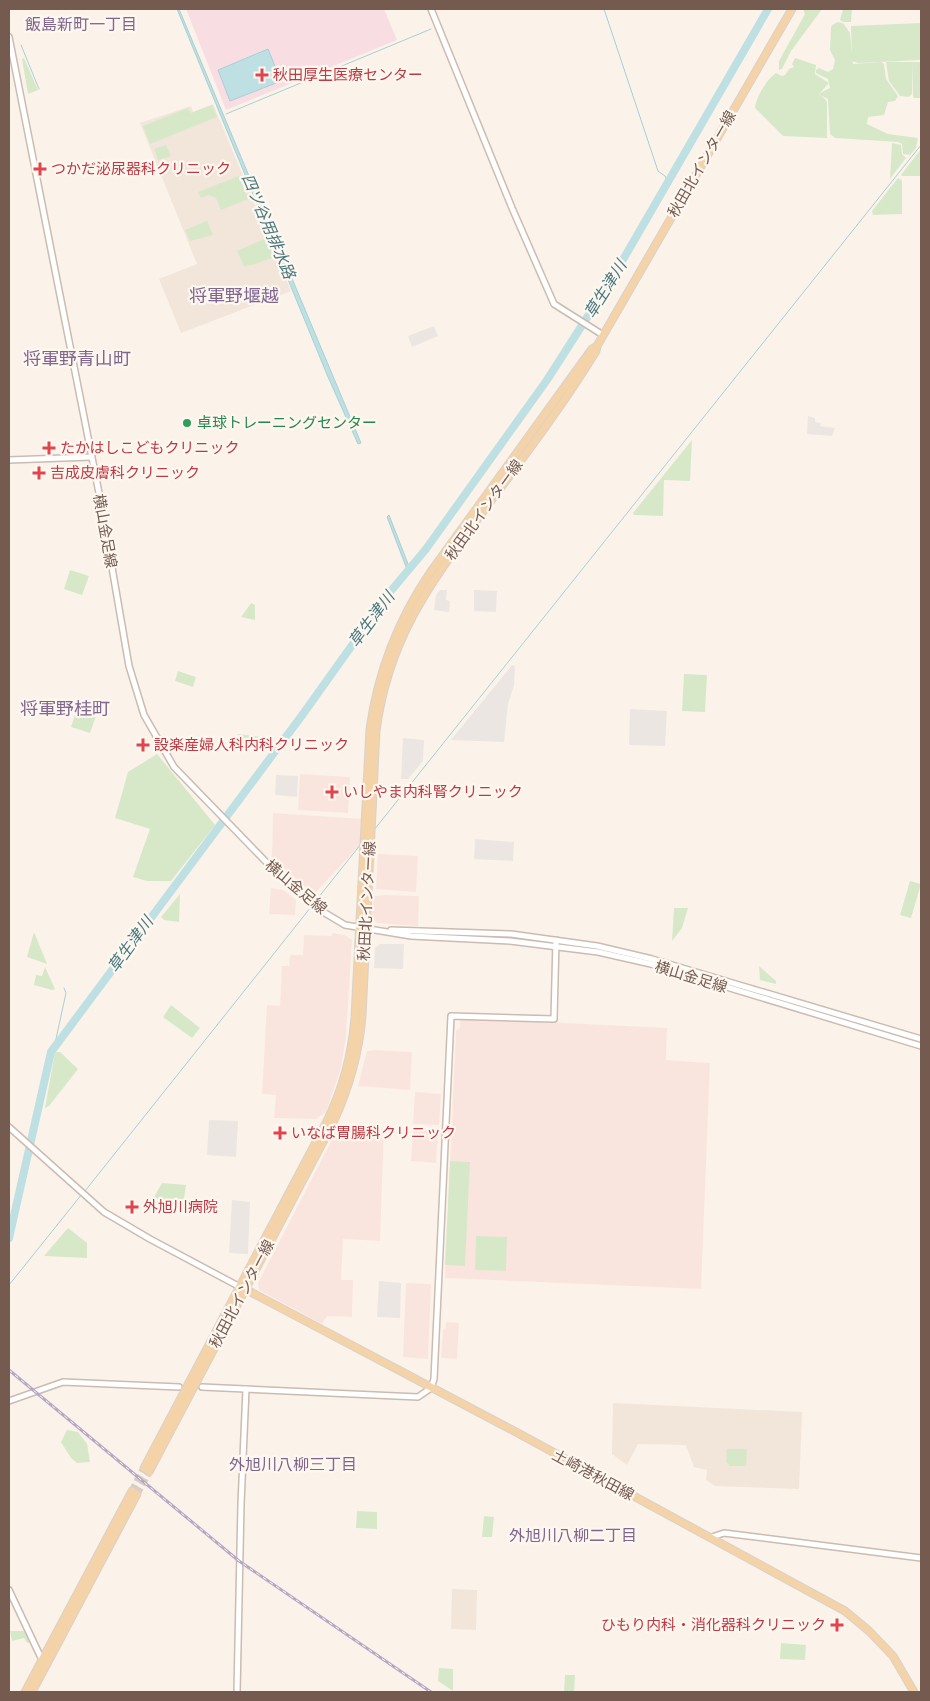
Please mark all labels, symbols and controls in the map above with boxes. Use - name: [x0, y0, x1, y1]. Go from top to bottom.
- district label: 飯島新町一丁目: [25, 14, 137, 33]
- place label: 秋田厚生医療センター: [273, 65, 423, 83]
- marker: 秋田厚生医療センター: [255, 68, 269, 82]
- street label: 秋田北インター線: [663, 107, 739, 220]
- place label: つかだ泌尿器科クリニック: [51, 159, 231, 177]
- marker: つかだ泌尿器科クリニック: [33, 162, 47, 176]
- water label: 四ツ谷用排水路: [239, 171, 301, 283]
- water label: 草生津川: [580, 255, 631, 321]
- district label: 将軍野堰越: [189, 284, 279, 306]
- district label: 将軍野青山町: [23, 347, 131, 369]
- place label: 卓球トレーニングセンター: [197, 413, 377, 431]
- marker: 卓球トレーニングセンター: [181, 417, 193, 429]
- place label: たかはしこどもクリニック: [60, 438, 239, 456]
- marker: たかはしこどもクリニック: [42, 441, 56, 455]
- street label: 秋田北インター線: [441, 456, 526, 563]
- place label: 吉成皮膚科クリニック: [50, 463, 200, 481]
- marker: 吉成皮膚科クリニック: [32, 466, 46, 480]
- street label: 横山金足線: [91, 492, 121, 569]
- water label: 草生津川: [344, 586, 399, 650]
- district label: 将軍野桂町: [20, 697, 110, 719]
- place label: 設楽産婦人科内科クリニック: [154, 735, 349, 753]
- marker: 設楽産婦人科内科クリニック: [136, 738, 150, 752]
- place label: いしやま内科腎クリニック: [343, 782, 523, 800]
- marker: いしやま内科腎クリニック: [325, 785, 339, 799]
- street label: 秋田北インター線: [354, 841, 378, 961]
- street label: 横山金足線: [262, 855, 331, 917]
- water label: 草生津川: [103, 911, 157, 975]
- street label: 横山金足線: [653, 956, 730, 996]
- place label: いなば胃腸科クリニック: [291, 1123, 456, 1141]
- marker: いなば胃腸科クリニック: [273, 1126, 287, 1140]
- place label: 外旭川病院: [143, 1197, 218, 1215]
- marker: 外旭川病院: [125, 1200, 139, 1214]
- street label: 秋田北インター線: [205, 1236, 277, 1351]
- street label: 土崎港秋田線: [550, 1445, 637, 1503]
- district label: 外旭川八柳三丁目: [229, 1454, 357, 1473]
- district label: 外旭川八柳二丁目: [509, 1525, 637, 1544]
- place label: ひもり内科・消化器科クリニック: [601, 1615, 826, 1633]
- marker: ひもり内科・消化器科クリニック: [830, 1618, 844, 1632]

